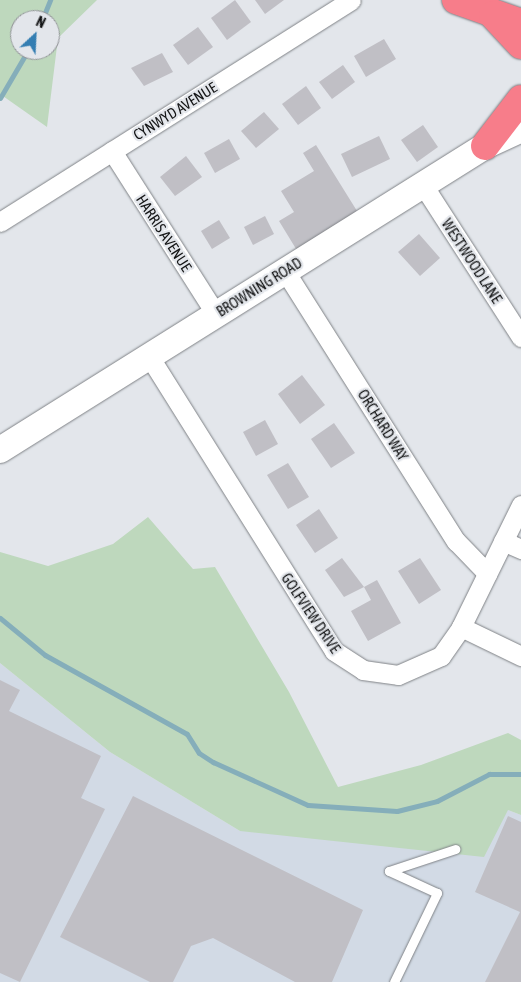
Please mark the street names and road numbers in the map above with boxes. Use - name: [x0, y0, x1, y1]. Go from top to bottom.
- street label: CYNWYD AVENUE: [130, 78, 220, 144]
- street label: HARRIS AVENUE: [132, 191, 196, 275]
- street label: WESTWOOD LANE: [438, 215, 506, 307]
- street label: BROWNING ROAD: [213, 254, 305, 320]
- street label: ORCHARD WAY: [354, 386, 412, 464]
- street label: GOLFVIEW DRIVE: [278, 570, 344, 656]

